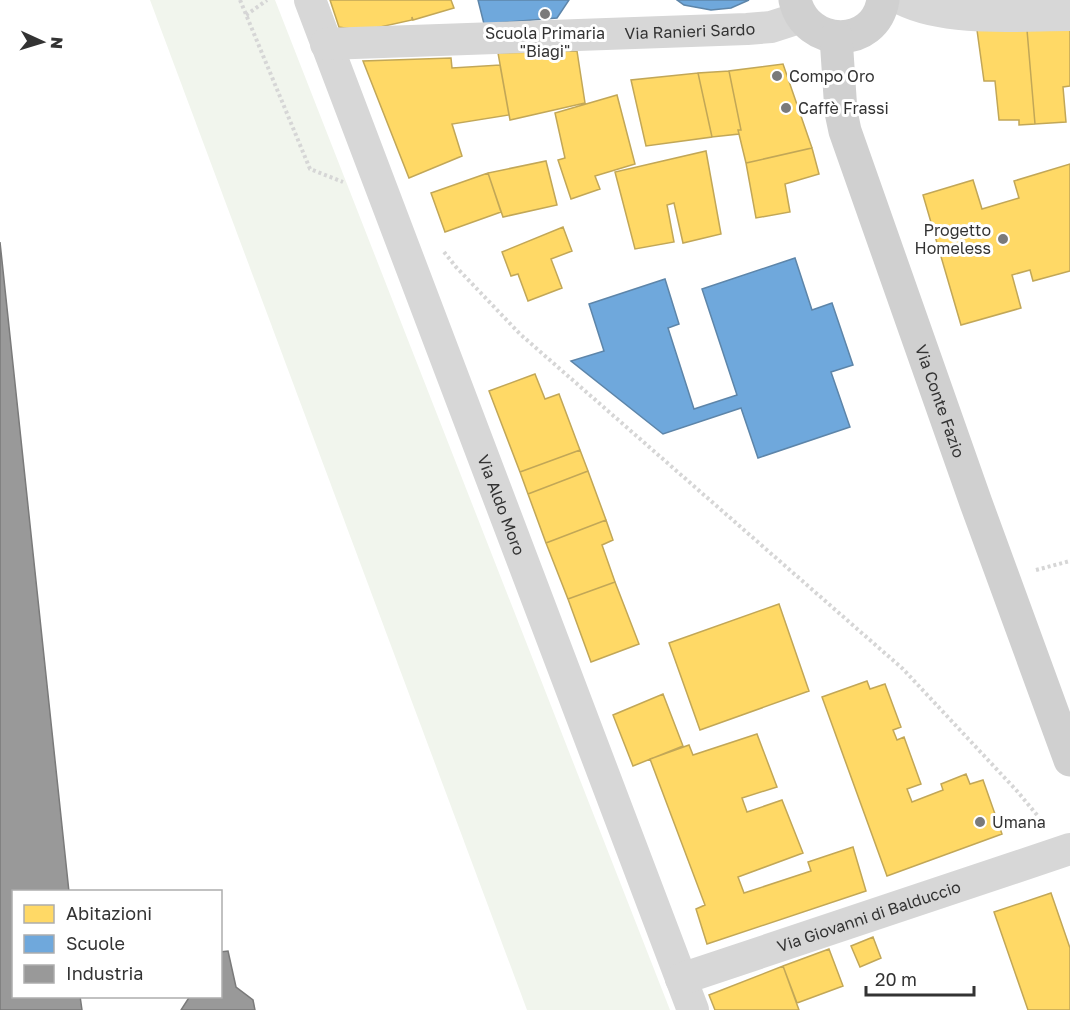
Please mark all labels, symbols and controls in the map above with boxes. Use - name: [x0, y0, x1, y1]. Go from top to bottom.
- marker: Scuola Primaria "Biagi": [538, 7, 552, 21]
- north arrow: [12, 12, 72, 72]
- street label: Via Ranieri Sardo: [624, 18, 756, 43]
- place label: Scuola Primaria "Biagi": [485, 23, 605, 61]
- text: N: [47, 36, 67, 50]
- place label: Compo Oro: [789, 66, 875, 86]
- marker: Compo Oro: [770, 69, 784, 83]
- place label: Caffè Frassi: [798, 98, 889, 118]
- marker: Caffè Frassi: [779, 101, 793, 115]
- place label: Progetto Homeless: [915, 220, 991, 258]
- marker: Progetto Homeless: [996, 232, 1010, 246]
- street label: Via Conte Fazio: [911, 342, 969, 460]
- street label: Via Aldo Moro: [473, 452, 530, 558]
- place label: Umana: [992, 812, 1046, 832]
- marker: Umana: [973, 815, 987, 829]
- street label: Via Giovanni di Balduccio: [774, 876, 963, 956]
- legend: [12, 890, 222, 998]
- text: Abitazioni: [66, 902, 152, 924]
- text: Scuole: [66, 932, 125, 954]
- scale bar: [866, 959, 974, 997]
- text: Industria: [66, 962, 143, 984]
- text: 20 m: [875, 968, 917, 990]

